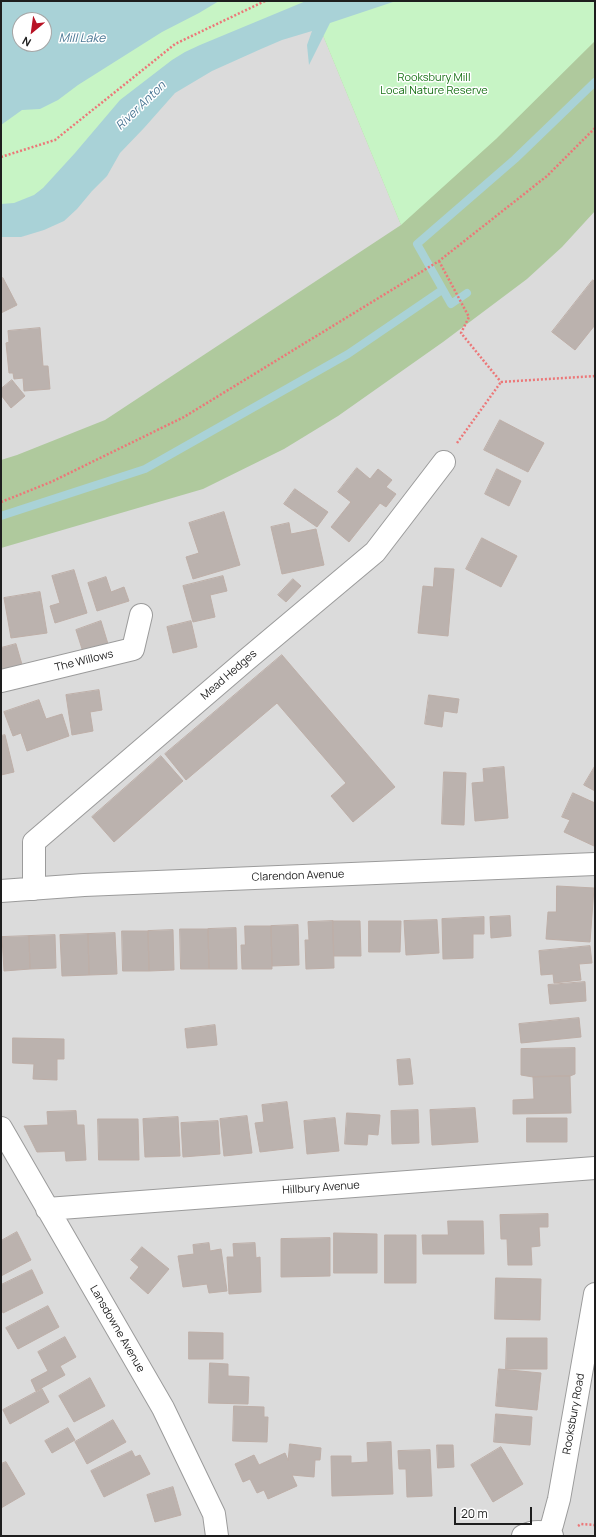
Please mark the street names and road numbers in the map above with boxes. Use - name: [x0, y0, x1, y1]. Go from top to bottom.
- street label: The Willows: [53, 647, 115, 675]
- street label: Mead Hedges: [198, 647, 260, 703]
- street label: Clarendon Avenue: [252, 868, 344, 884]
- street label: Hillbury Avenue: [282, 1179, 360, 1197]
- street label: Lansdowne Avenue: [87, 1283, 147, 1375]
- street label: Rooksbury Road: [560, 1372, 588, 1456]

